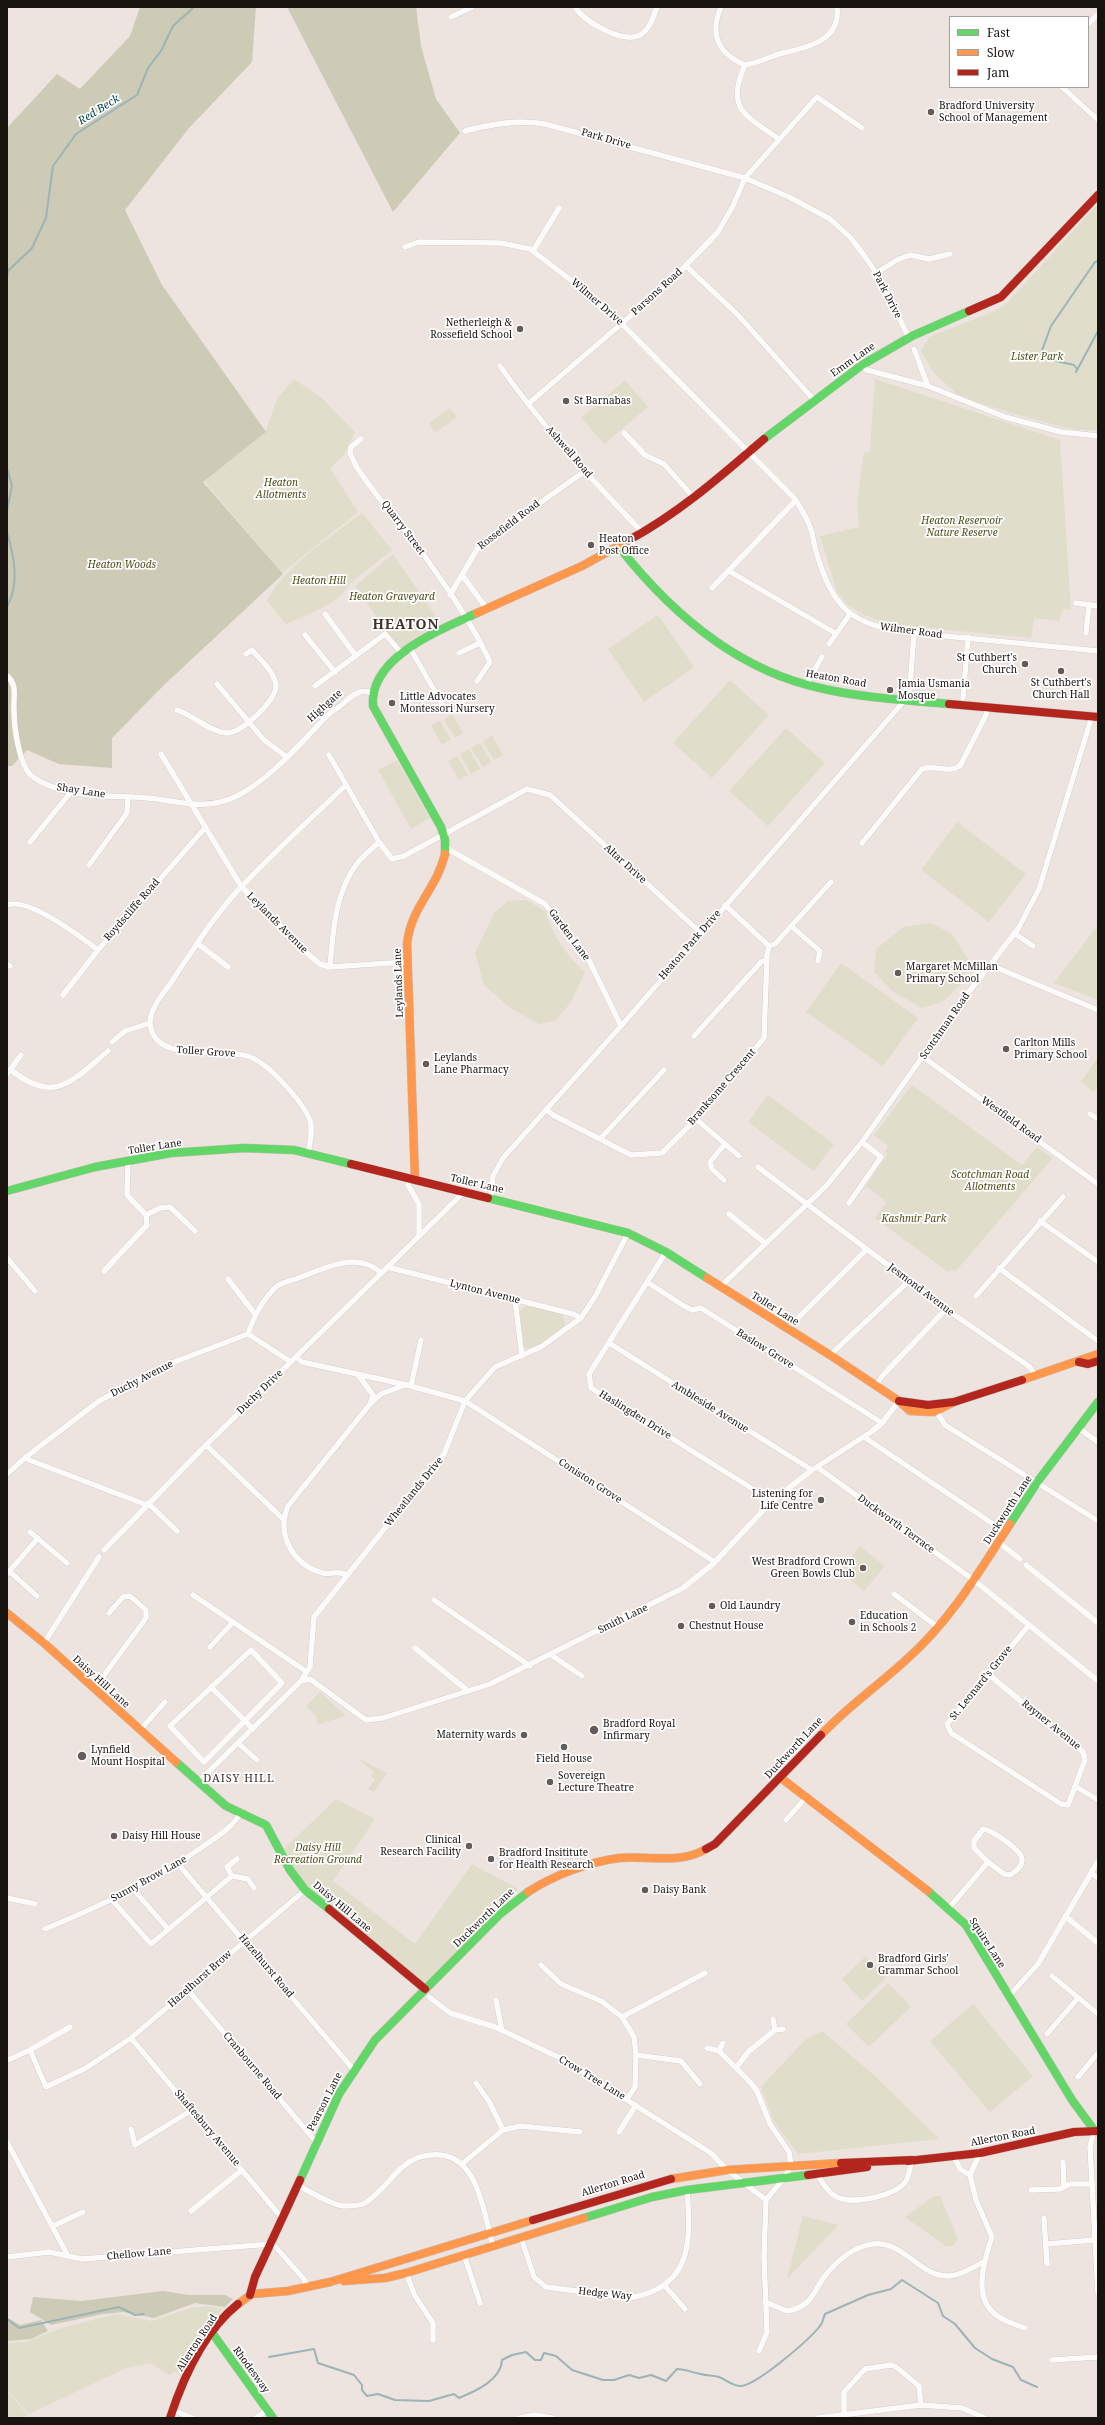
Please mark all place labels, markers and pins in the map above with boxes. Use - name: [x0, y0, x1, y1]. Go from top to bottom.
- place label: Bradford University School of Management: [939, 100, 1048, 124]
- marker: Bradford University School of Management: [926, 107, 936, 117]
- place label: Netherleigh & Rossefield School: [430, 317, 512, 340]
- marker: Netherleigh & Rossefield School: [515, 324, 525, 334]
- place label: St Barnabas: [574, 395, 631, 407]
- marker: St Barnabas: [561, 396, 571, 406]
- place label: Heaton Post Office: [599, 533, 649, 556]
- marker: Heaton Post Office: [586, 540, 596, 550]
- place label: St Cuthbert's Church: [957, 652, 1017, 676]
- marker: St Cuthbert's Church: [1020, 659, 1030, 669]
- marker: St Cuthbert's Church Hall: [1056, 666, 1066, 676]
- place label: St Cuthbert's Church Hall: [1031, 677, 1091, 700]
- place label: Jamia Usmania Mosque: [898, 678, 970, 702]
- marker: Jamia Usmania Mosque: [885, 685, 895, 695]
- place label: Little Advocates Montessori Nursery: [400, 691, 495, 714]
- marker: Little Advocates Montessori Nursery: [387, 698, 397, 708]
- place label: Margaret McMillan Primary School: [906, 961, 998, 984]
- marker: Margaret McMillan Primary School: [893, 968, 903, 978]
- place label: Carlton Mills Primary School: [1014, 1037, 1087, 1060]
- marker: Carlton Mills Primary School: [1001, 1044, 1011, 1054]
- place label: Leylands Lane Pharmacy: [434, 1052, 509, 1076]
- marker: Leylands Lane Pharmacy: [421, 1059, 431, 1069]
- place label: Listening for Life Centre: [752, 1488, 813, 1512]
- marker: Listening for Life Centre: [816, 1495, 826, 1505]
- place label: West Bradford Crown Green Bowls Club: [752, 1556, 855, 1580]
- marker: West Bradford Crown Green Bowls Club: [858, 1563, 868, 1573]
- place label: Old Laundry: [720, 1600, 780, 1612]
- marker: Old Laundry: [707, 1601, 717, 1611]
- place label: Education in Schools 2: [860, 1610, 916, 1634]
- marker: Education in Schools 2: [847, 1617, 857, 1627]
- place label: Chestnut House: [689, 1620, 764, 1632]
- marker: Chestnut House: [676, 1621, 686, 1631]
- place label: Bradford Royal Infirmary: [603, 1718, 675, 1742]
- marker: Bradford Royal Infirmary: [588, 1724, 600, 1736]
- place label: Maternity wards: [436, 1729, 516, 1741]
- marker: Maternity wards: [519, 1730, 529, 1740]
- marker: Field House: [559, 1742, 569, 1752]
- place label: Lynfield Mount Hospital: [91, 1744, 165, 1768]
- marker: Lynfield Mount Hospital: [76, 1750, 88, 1762]
- place label: Field House: [536, 1753, 592, 1765]
- place label: Sovereign Lecture Theatre: [558, 1770, 634, 1794]
- marker: Sovereign Lecture Theatre: [545, 1777, 555, 1787]
- place label: Daisy Hill House: [122, 1830, 201, 1842]
- marker: Daisy Hill House: [109, 1831, 119, 1841]
- place label: Clinical Research Facility: [380, 1834, 461, 1858]
- marker: Clinical Research Facility: [464, 1841, 474, 1851]
- place label: Bradford Insititute for Health Research: [499, 1847, 594, 1870]
- marker: Bradford Insititute for Health Research: [486, 1854, 496, 1864]
- place label: Daisy Bank: [653, 1884, 706, 1896]
- marker: Daisy Bank: [640, 1885, 650, 1895]
- place label: Bradford Girls' Grammar School: [878, 1953, 958, 1976]
- marker: Bradford Girls' Grammar School: [865, 1960, 875, 1970]

